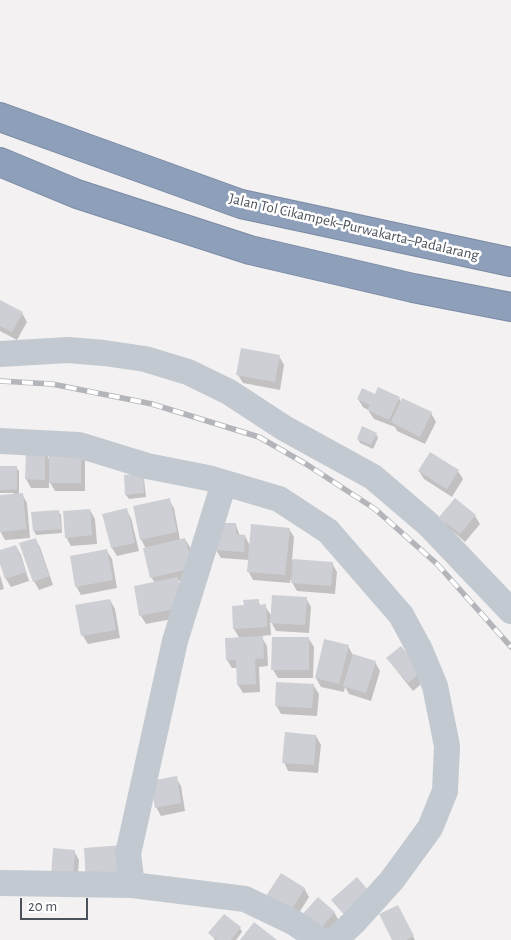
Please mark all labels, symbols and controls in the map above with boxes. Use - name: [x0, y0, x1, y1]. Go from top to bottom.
- street label: Jalan Tol Cikampek–Purwakarta–Padalarang: [227, 189, 481, 265]
- scale bar: [22, 888, 90, 920]
- text: 20 m: [28, 899, 57, 914]

